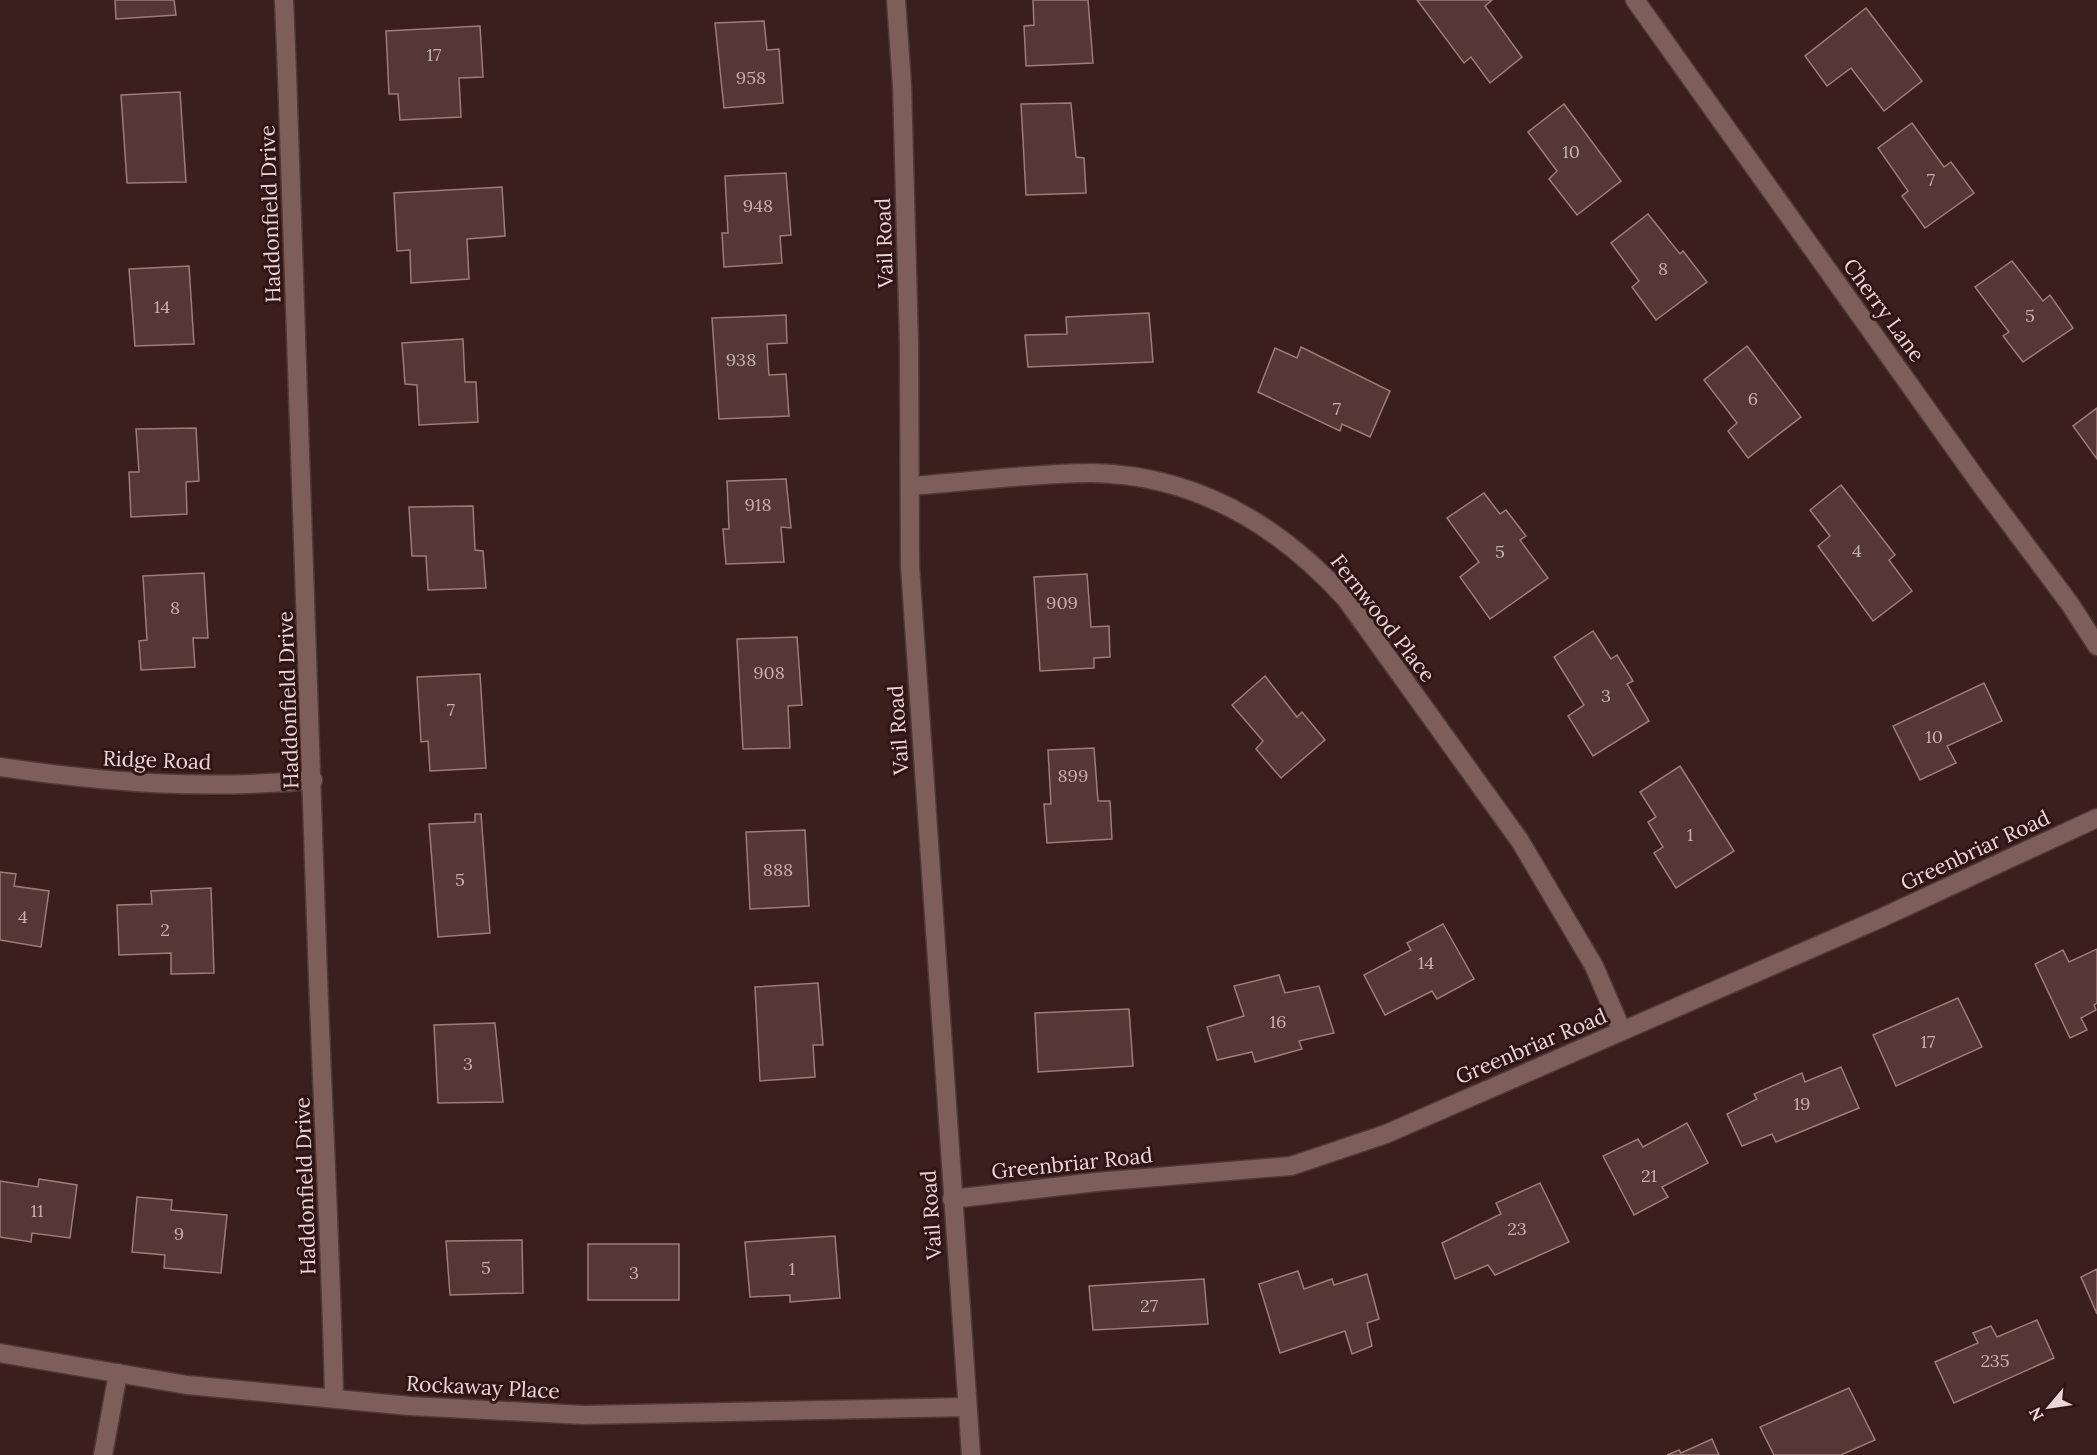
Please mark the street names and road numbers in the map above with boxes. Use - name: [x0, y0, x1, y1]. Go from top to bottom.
- street label: Haddonfield Drive: [253, 125, 287, 303]
- street label: Vail Road: [869, 198, 899, 289]
- street label: Cherry Lane: [1837, 253, 1931, 367]
- street label: Fernwood Place: [1325, 549, 1441, 687]
- street label: Haddonfield Drive: [271, 611, 305, 789]
- street label: Vail Road: [881, 684, 915, 777]
- street label: Ridge Road: [102, 745, 212, 775]
- street label: Greenbriar Road: [1896, 804, 2054, 896]
- street label: Greenbriar Road: [1451, 1002, 1611, 1090]
- street label: Haddonfield Drive: [288, 1097, 322, 1275]
- street label: Greenbriar Road: [990, 1141, 1154, 1185]
- street label: Vail Road: [914, 1169, 948, 1262]
- street label: Rockaway Place: [406, 1369, 560, 1405]

